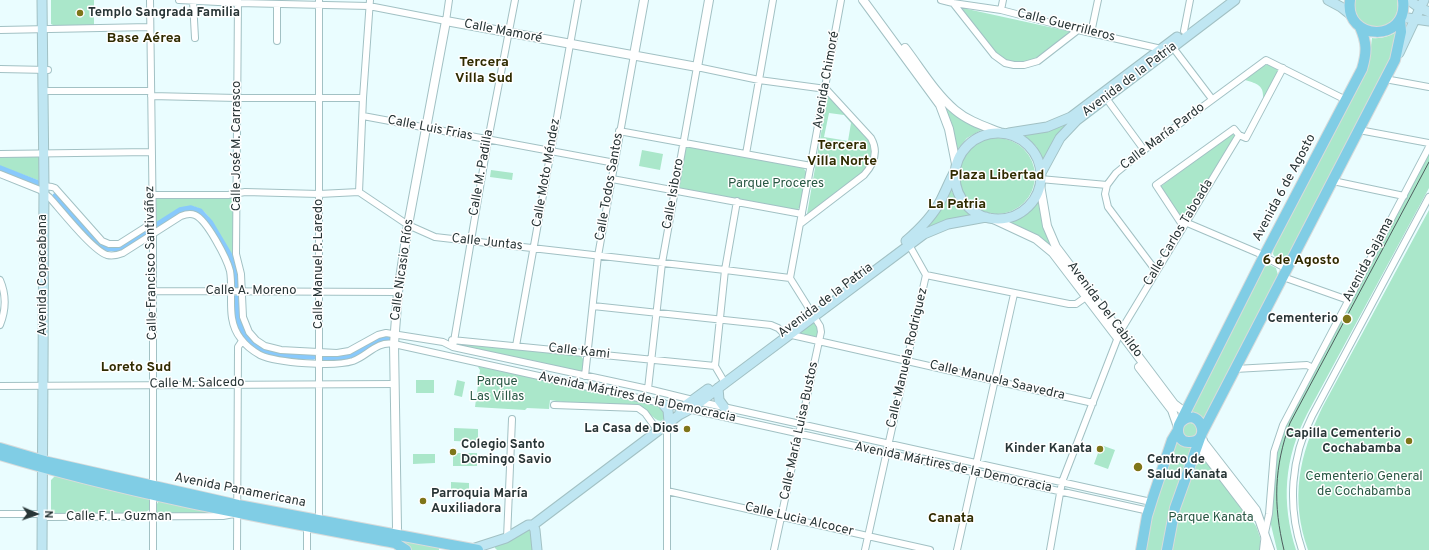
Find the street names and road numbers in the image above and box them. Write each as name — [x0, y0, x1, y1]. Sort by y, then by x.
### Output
street label: Calle Guerrilleros — [1015, 6, 1117, 46]
street label: Calle Mamoré — [463, 17, 543, 47]
street label: Avenida Chimoré — [811, 30, 843, 130]
street label: Avenida de la Patria — [1080, 39, 1180, 121]
street label: Calle José M. Carrasco — [229, 81, 245, 211]
street label: Calle María Pardo — [1118, 100, 1208, 174]
street label: Calle Luis Frias — [386, 113, 474, 145]
street label: Calle Moto Méndez — [530, 117, 564, 229]
street label: Calle M. Padilla — [467, 128, 497, 218]
street label: Calle Todos Santos — [593, 132, 627, 242]
street label: Avenida 6 de Agosto — [1250, 132, 1320, 244]
street label: Calle Isiboro — [660, 157, 688, 231]
street label: Calle Carlos Taboada — [1141, 177, 1217, 289]
street label: Calle Francisco Santiváñez — [143, 186, 161, 340]
street label: Calle Manuel P. Laredo — [311, 199, 327, 329]
street label: Avenida Copacabana — [35, 214, 51, 336]
street label: Avenida Sajama — [1340, 215, 1398, 305]
street label: Calle Nicasio Ríos — [388, 218, 418, 322]
street label: Calle Juntas — [451, 232, 523, 254]
street label: Avenida Del Cabildo — [1063, 259, 1145, 361]
street label: Avenida de la Patria — [776, 260, 876, 342]
street label: Calle A. Moreno — [205, 283, 297, 299]
street label: Calle Manuela Rodriguez — [884, 286, 932, 430]
street label: Calle Kami — [547, 341, 611, 363]
street label: Calle Manuela Saavedra — [928, 358, 1066, 404]
street label: Calle María Luisa Bustos — [778, 360, 822, 502]
street label: Avenida Mártires de la Democracia — [537, 369, 737, 427]
street label: Calle M. Salcedo — [149, 375, 245, 393]
street label: Avenida Mártires de la Democracia — [853, 439, 1053, 497]
street label: Avenida Panamericana — [173, 471, 307, 511]
street label: Calle Lucia Alcocer — [743, 500, 855, 540]
street label: Calle F. L. Guzman — [66, 509, 172, 525]

